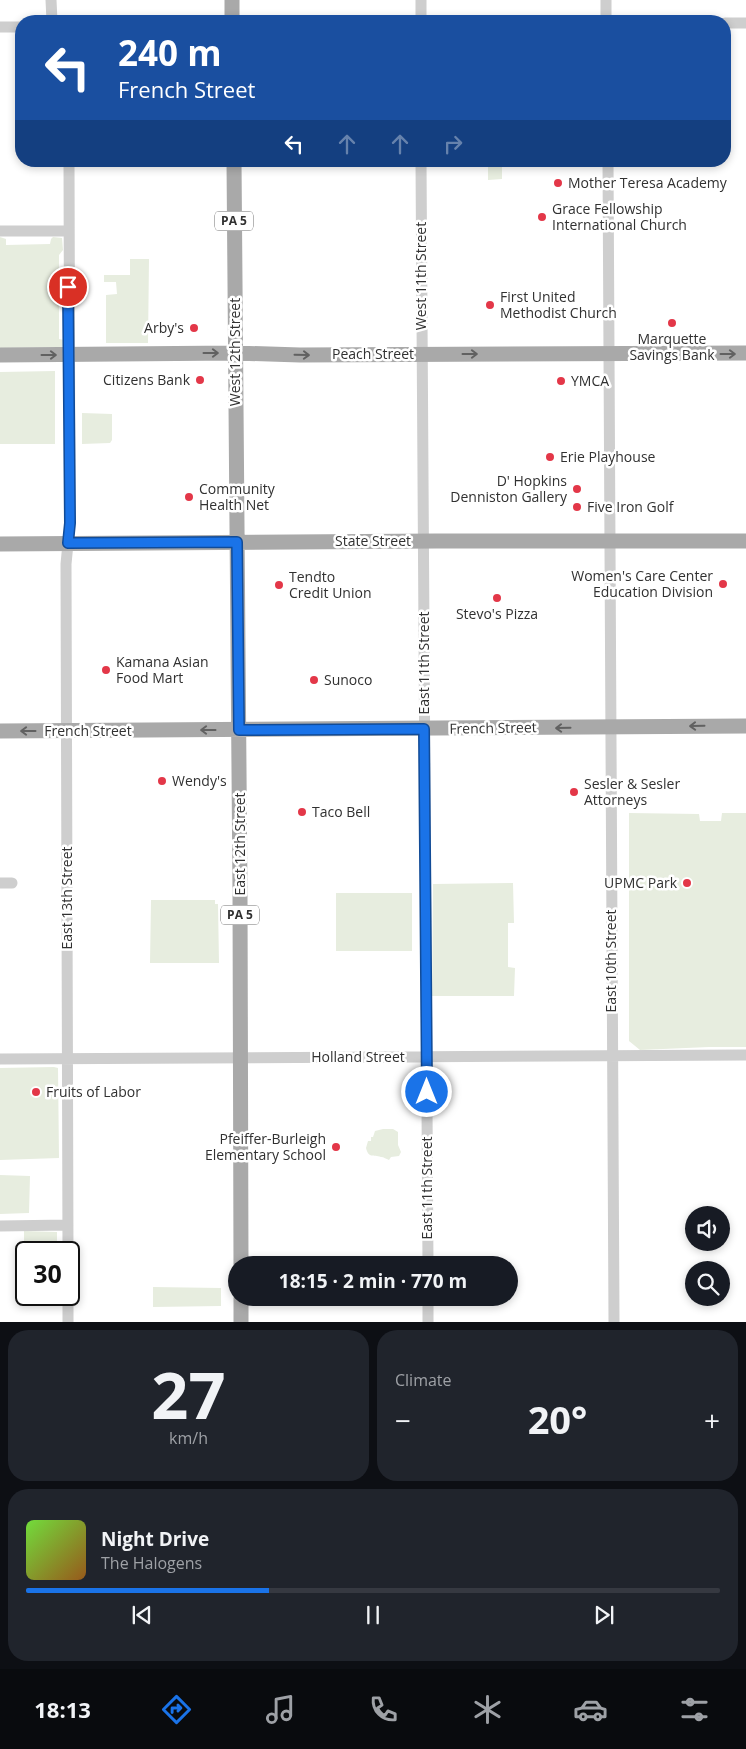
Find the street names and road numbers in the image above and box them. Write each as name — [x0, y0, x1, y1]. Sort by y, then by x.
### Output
road number: PA 5 — [215, 212, 253, 230]
street label: West 11th Street — [411, 222, 430, 330]
street label: West 12th Street — [225, 298, 244, 406]
street label: Peach Street — [332, 344, 414, 363]
street label: State Street — [335, 531, 411, 550]
street label: East 11th Street — [414, 611, 433, 715]
street label: French Street — [449, 717, 537, 738]
street label: French Street — [44, 721, 132, 740]
street label: East 12th Street — [230, 792, 249, 896]
street label: East 13th Street — [57, 846, 76, 950]
road number: PA 5 — [221, 906, 259, 924]
street label: East 10th Street — [601, 909, 620, 1013]
street label: Holland Street — [311, 1047, 405, 1066]
street label: East 11th Street — [417, 1136, 436, 1240]

